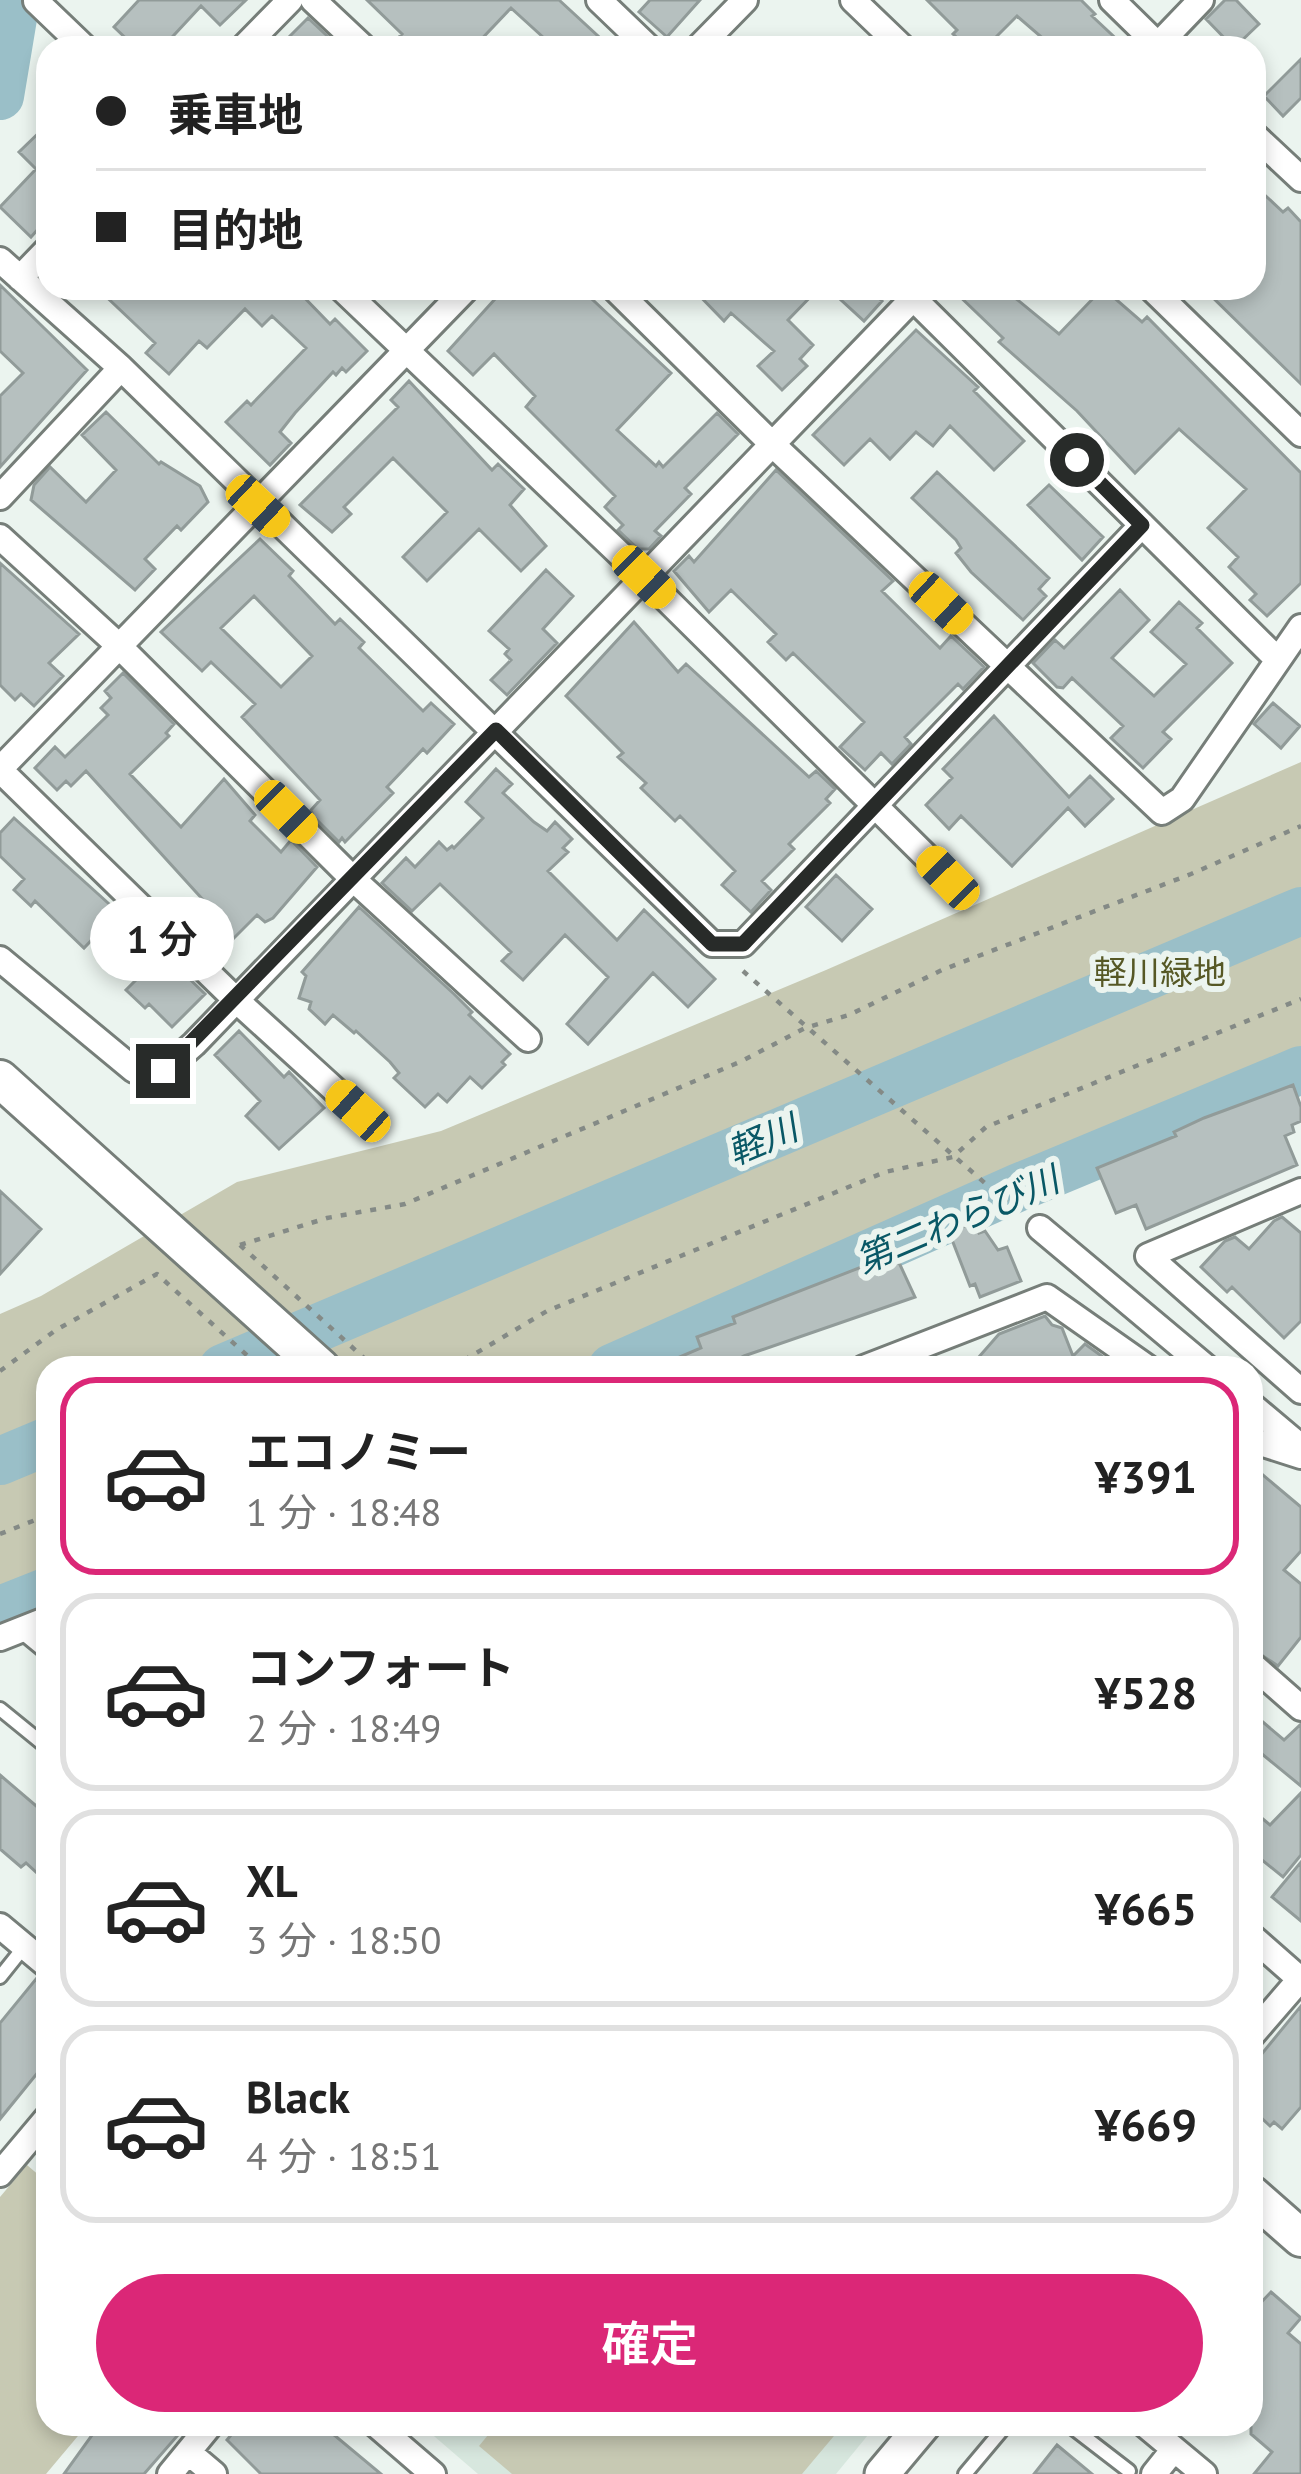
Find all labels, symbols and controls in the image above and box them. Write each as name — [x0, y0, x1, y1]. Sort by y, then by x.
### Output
text: 乗車地 — [168, 85, 303, 143]
text: 目的地 — [168, 200, 303, 258]
route start — [1050, 433, 1104, 487]
car — [219, 468, 297, 544]
car — [606, 539, 682, 615]
car — [902, 565, 980, 641]
car — [248, 774, 324, 850]
car — [910, 840, 986, 916]
callout: 1 分 — [91, 897, 235, 981]
text: 1 分 — [127, 913, 197, 964]
park label: 軽川緑地 — [1094, 950, 1226, 993]
route end — [136, 1044, 190, 1098]
car — [319, 1074, 397, 1148]
water label: 軽川 — [720, 1102, 808, 1175]
water label: 第二わらび川 — [848, 1154, 1069, 1283]
icon: car — [102, 1422, 210, 1530]
text: エコノミー — [246, 1422, 471, 1480]
text: ¥391 — [1095, 1447, 1197, 1505]
text: 1 分 · 18:48 — [246, 1486, 441, 1537]
icon: car — [102, 1638, 210, 1746]
text: コンフォート — [246, 1638, 515, 1696]
text: ¥528 — [1095, 1663, 1197, 1721]
text: 2 分 · 18:49 — [246, 1702, 441, 1753]
text: XL — [246, 1851, 298, 1909]
icon: car — [102, 1854, 210, 1962]
text: ¥665 — [1095, 1879, 1197, 1937]
text: 3 分 · 18:50 — [246, 1914, 441, 1965]
text: Black — [246, 2067, 350, 2125]
icon: car — [102, 2070, 210, 2178]
text: ¥669 — [1095, 2095, 1197, 2153]
text: 4 分 · 18:51 — [246, 2130, 441, 2181]
button: 確定 — [96, 2274, 1203, 2412]

